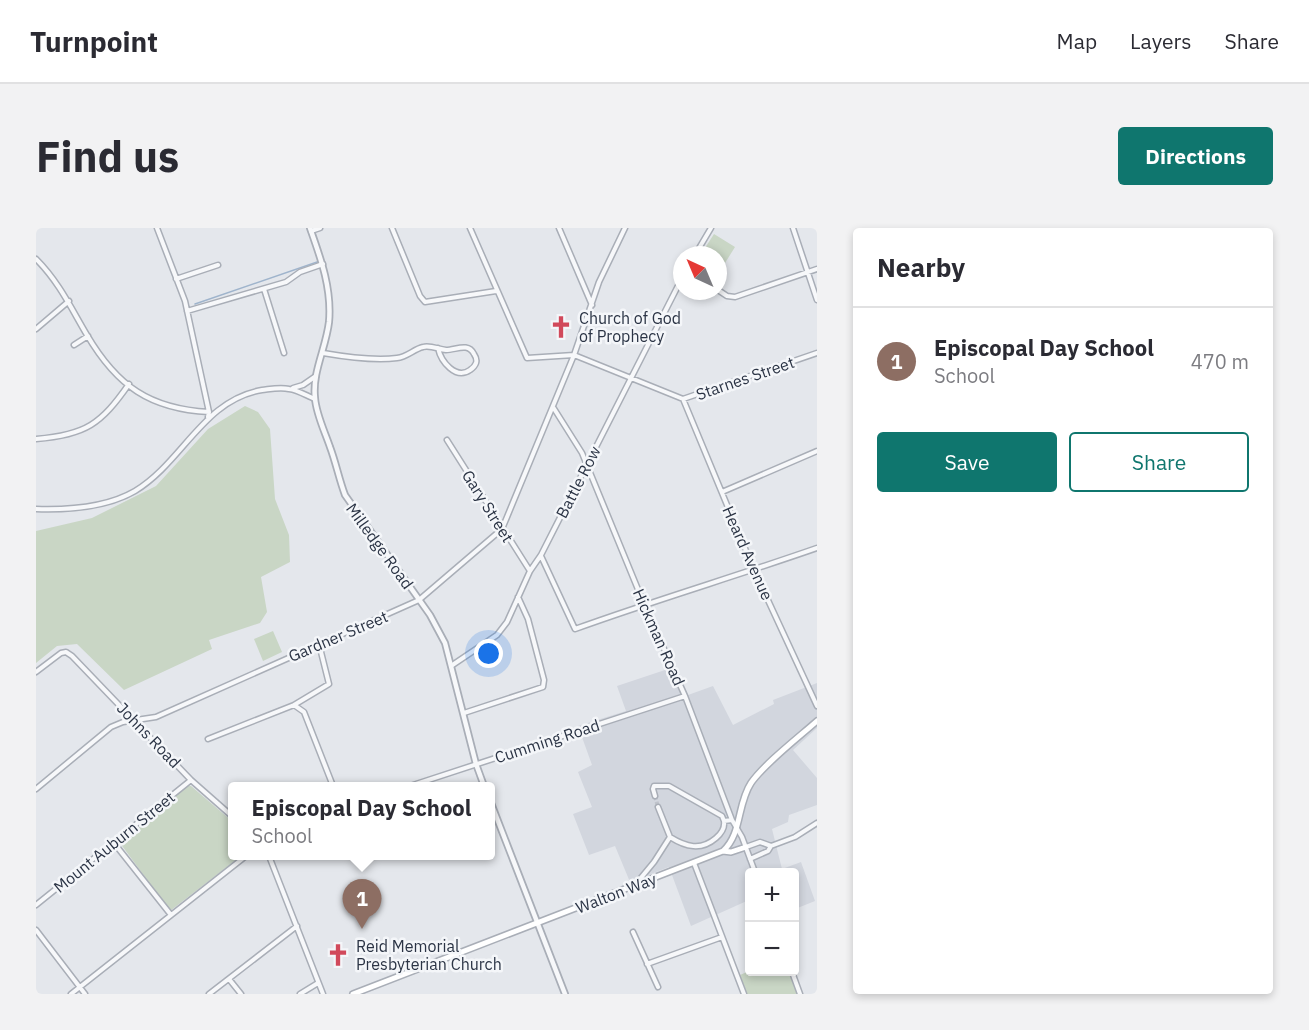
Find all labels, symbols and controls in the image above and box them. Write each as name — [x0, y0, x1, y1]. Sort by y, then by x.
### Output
text: Turnpoint — [30, 23, 158, 60]
text: Map — [1057, 27, 1097, 55]
text: Layers — [1130, 27, 1192, 55]
text: Share — [1225, 27, 1279, 55]
button: Directions — [1118, 127, 1273, 185]
text: Find us — [36, 129, 179, 184]
north arrow — [673, 246, 727, 300]
text: Nearby — [877, 250, 965, 284]
place label: Church of God of Prophecy — [579, 308, 681, 346]
church icon: Church of God of Prophecy — [548, 314, 574, 340]
text: Episcopal Day School — [934, 333, 1154, 362]
text: 1 — [891, 348, 903, 375]
text: 470 m — [1191, 348, 1249, 375]
street label: Starnes Street — [693, 352, 797, 404]
text: School — [934, 362, 995, 389]
button: Save — [877, 432, 1057, 492]
button: Share — [1069, 432, 1249, 492]
street label: Battle Row — [551, 443, 605, 521]
street label: Gary Street — [458, 466, 518, 546]
street label: Milledge Road — [342, 499, 418, 593]
street label: Heard Avenue — [718, 503, 778, 603]
street label: Hickman Road — [629, 585, 689, 689]
street label: Gardner Street — [285, 606, 391, 666]
your location — [474, 639, 503, 668]
street label: Johns Road — [113, 698, 185, 772]
street label: Cumming Road — [492, 715, 602, 767]
popup — [228, 782, 495, 860]
street label: Mount Auburn Street — [49, 787, 179, 897]
text: Episcopal Day School — [252, 793, 471, 822]
text: School — [252, 822, 312, 849]
street label: Walton Way — [573, 868, 659, 918]
map controls — [745, 868, 799, 976]
button: + — [745, 868, 799, 922]
pin: 1 — [342, 880, 382, 929]
button: − — [745, 922, 799, 976]
place label: Reid Memorial Presbyterian Church — [356, 936, 502, 974]
church icon: Reid Memorial Presbyterian Church — [325, 942, 351, 968]

